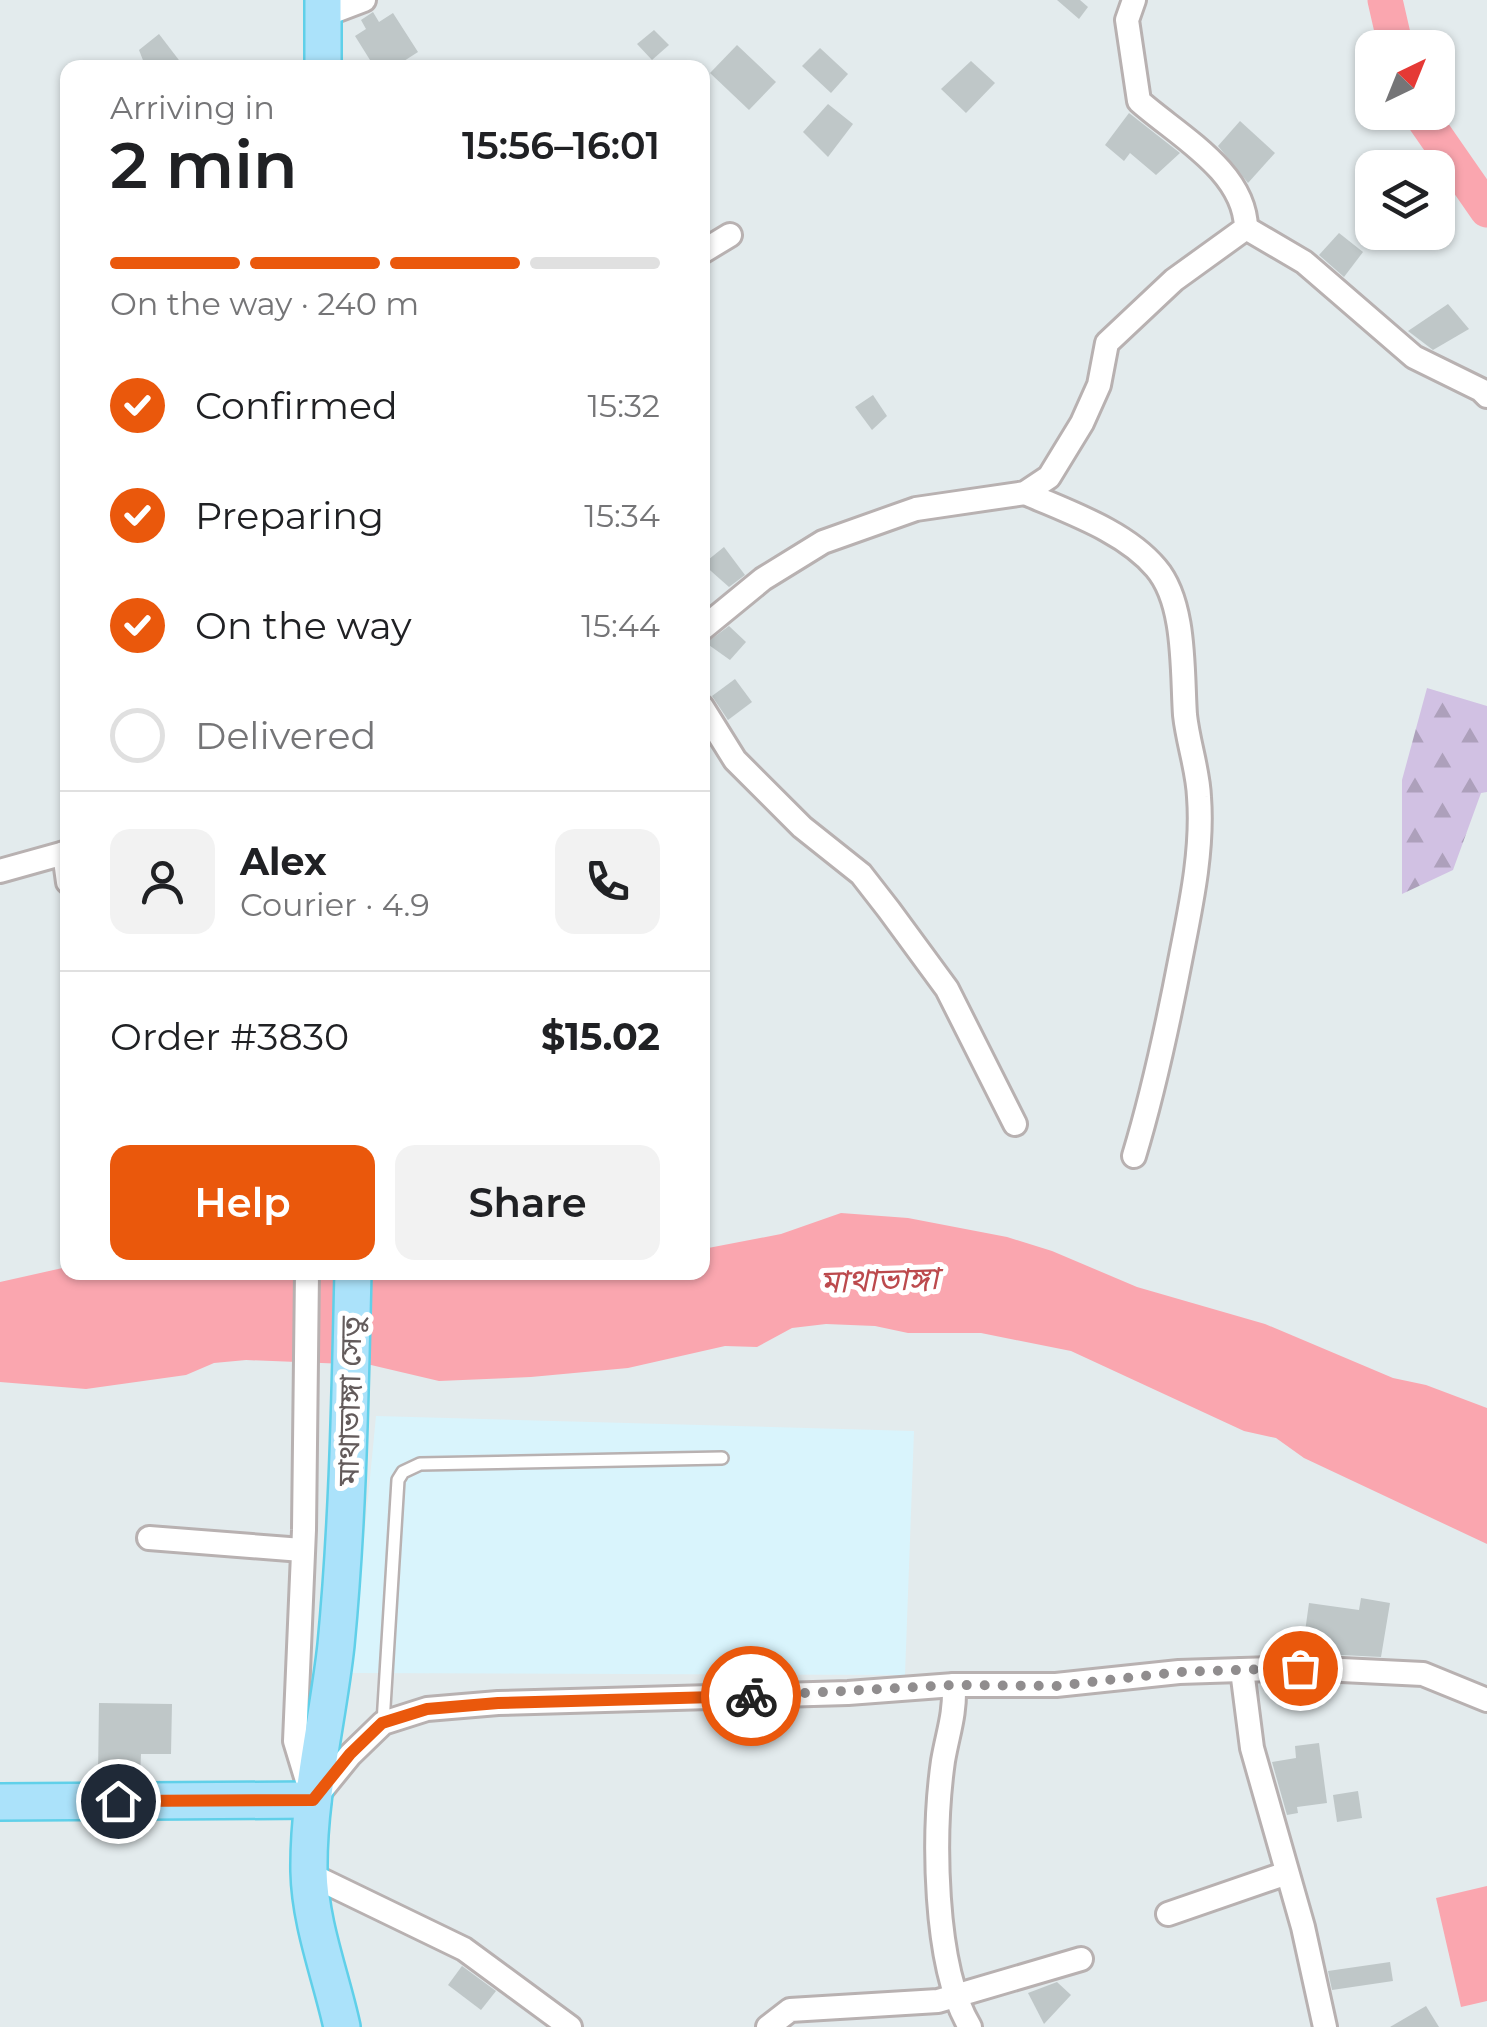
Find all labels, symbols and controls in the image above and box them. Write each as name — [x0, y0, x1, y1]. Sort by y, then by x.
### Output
north arrow — [1355, 30, 1455, 130]
map controls — [1355, 30, 1455, 250]
text: Arriving in — [110, 88, 275, 127]
text: 15:56–16:01 — [462, 122, 660, 169]
text: 2 min — [110, 125, 298, 204]
button: layers — [1355, 150, 1455, 250]
text: On the way · 240 m — [110, 284, 419, 323]
icon: check — [110, 378, 165, 433]
text: Confirmed — [195, 382, 398, 429]
text: 15:32 — [587, 386, 660, 425]
icon: check — [110, 488, 165, 543]
text: Preparing — [195, 492, 384, 539]
text: 15:34 — [584, 496, 660, 535]
icon: check — [110, 598, 165, 653]
text: On the way — [195, 602, 412, 649]
text: 15:44 — [581, 606, 660, 645]
text: Delivered — [195, 712, 376, 759]
button: person — [110, 829, 215, 934]
button: phone — [555, 829, 660, 934]
text: Alex — [240, 838, 327, 885]
text: Courier · 4.9 — [240, 885, 430, 924]
text: Order #3830 — [110, 1013, 349, 1060]
text: $15.02 — [541, 1013, 660, 1060]
button: Help — [110, 1145, 375, 1260]
button: Share — [395, 1145, 660, 1260]
water label: মাথাভাঙ্গা — [819, 1258, 944, 1301]
street label: মাথাভাঙ্গা সেতু — [330, 1315, 370, 1487]
pin — [1258, 1626, 1343, 1711]
icon: bag — [1273, 1641, 1328, 1696]
courier — [701, 1646, 801, 1746]
icon: bike — [724, 1669, 779, 1724]
pin — [76, 1759, 161, 1844]
icon: home — [91, 1774, 146, 1829]

